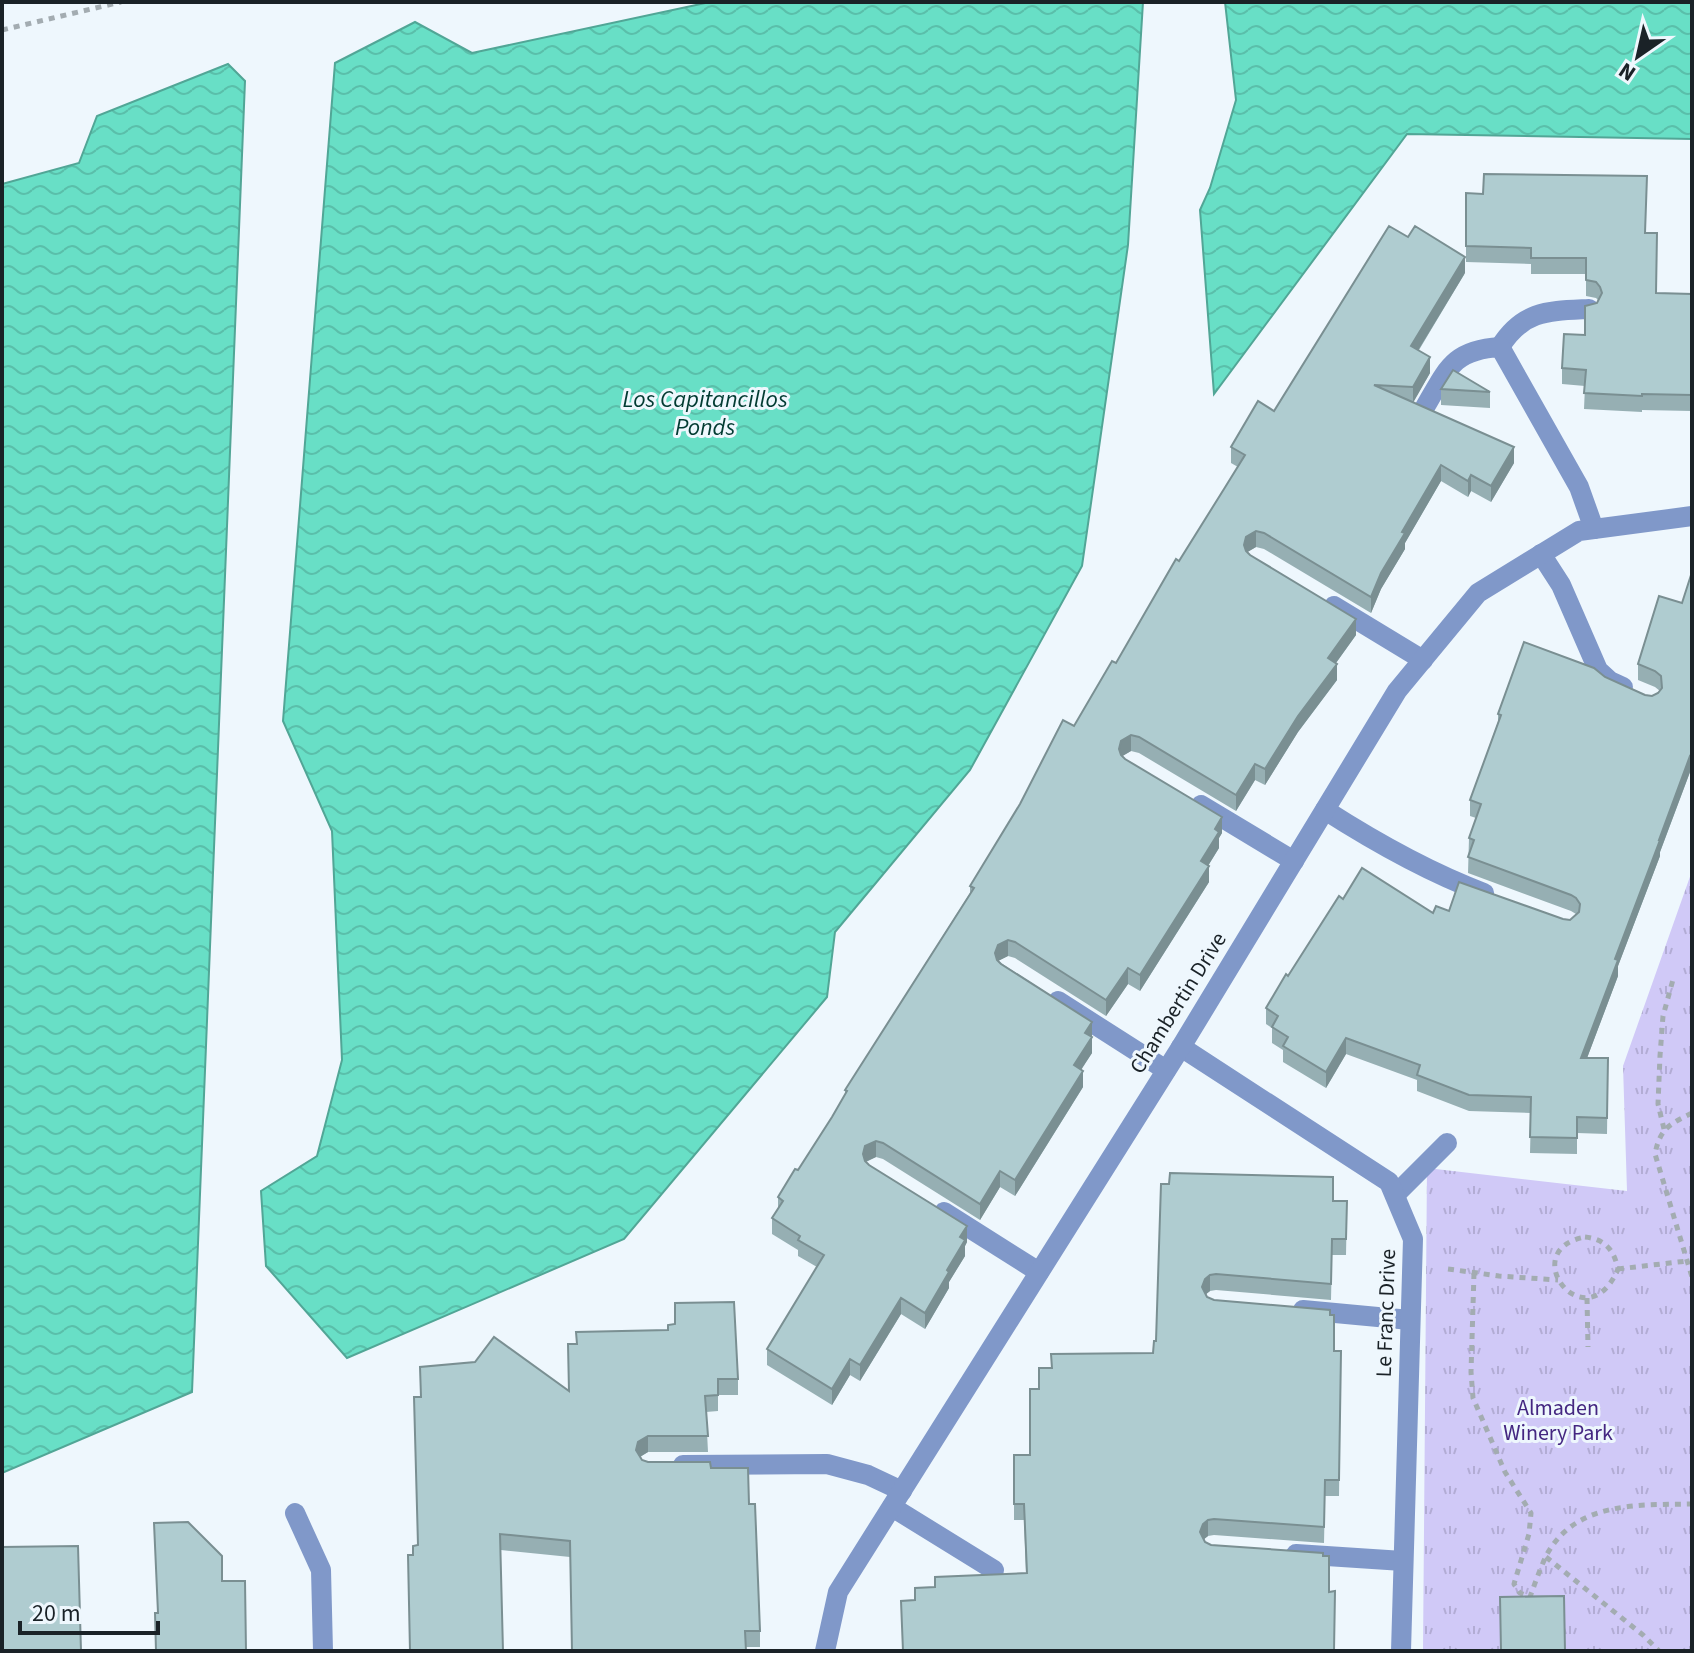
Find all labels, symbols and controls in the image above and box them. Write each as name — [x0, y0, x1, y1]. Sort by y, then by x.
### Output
north arrow — [1598, 16, 1678, 96]
text: N — [1612, 54, 1642, 89]
water label: Los Capitancillos Ponds — [622, 382, 788, 445]
street label: Chambertin Drive — [1122, 926, 1234, 1080]
street label: Le Franc Drive — [1368, 1248, 1404, 1378]
park label: Almaden Winery Park — [1503, 1392, 1613, 1449]
scale bar — [20, 1585, 158, 1635]
text: 20 m — [32, 1596, 81, 1631]

